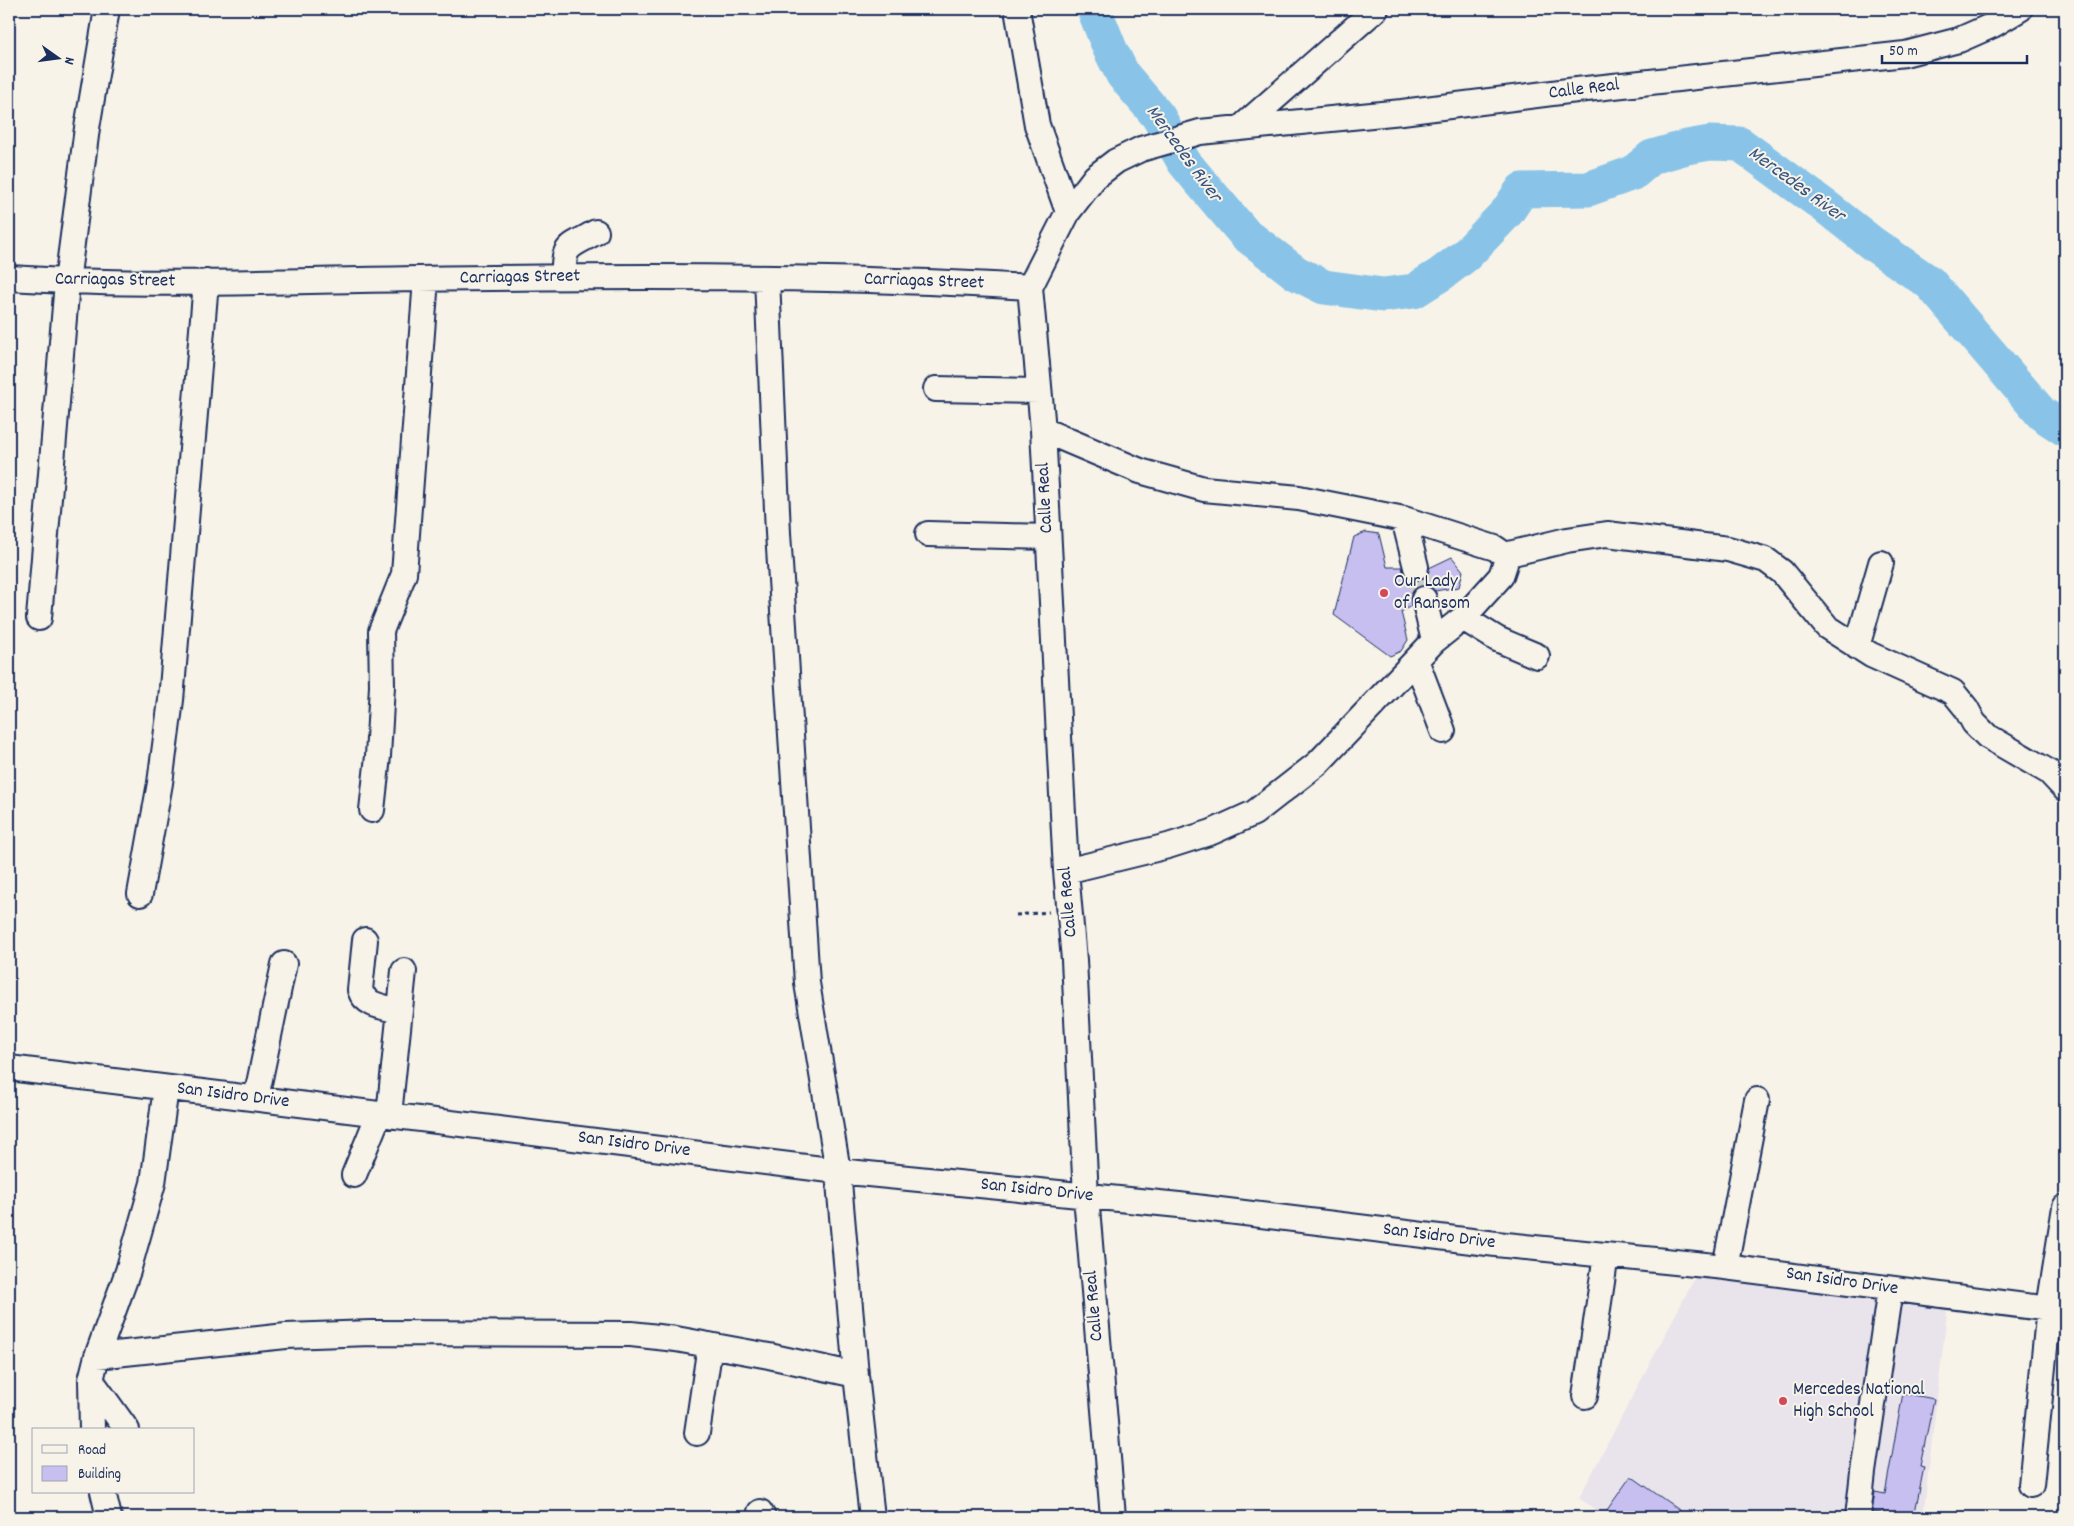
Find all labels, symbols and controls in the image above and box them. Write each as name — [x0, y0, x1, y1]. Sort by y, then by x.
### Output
north arrow — [32, 32, 82, 82]
scale bar — [1882, 32, 2026, 64]
text: 50 m — [1889, 41, 1918, 63]
text: N — [58, 55, 79, 67]
street label: Calle Real — [1547, 72, 1621, 108]
water label: Mercedes River — [1138, 100, 1229, 210]
water label: Mercedes River — [1742, 140, 1852, 231]
street label: Carriagas Street — [460, 263, 580, 293]
street label: Carriagas Street — [55, 266, 175, 296]
street label: Carriagas Street — [863, 266, 985, 298]
street label: Calle Real — [1031, 461, 1061, 534]
place label: Our Lady of Ransom — [1394, 569, 1470, 618]
marker: Our Lady of Ransom — [1378, 587, 1390, 599]
street label: Calle Real — [1052, 865, 1086, 939]
street label: San Isidro Drive — [175, 1076, 291, 1116]
street label: San Isidro Drive — [576, 1125, 692, 1165]
street label: San Isidro Drive — [979, 1172, 1095, 1210]
street label: San Isidro Drive — [1381, 1217, 1497, 1257]
street label: San Isidro Drive — [1784, 1261, 1900, 1303]
street label: Calle Real — [1078, 1269, 1112, 1343]
place label: Mercedes National High School — [1793, 1377, 1925, 1426]
marker: Mercedes National High School — [1777, 1395, 1789, 1407]
legend — [32, 1428, 195, 1494]
text: Road — [78, 1440, 106, 1462]
text: Building — [78, 1464, 121, 1486]

